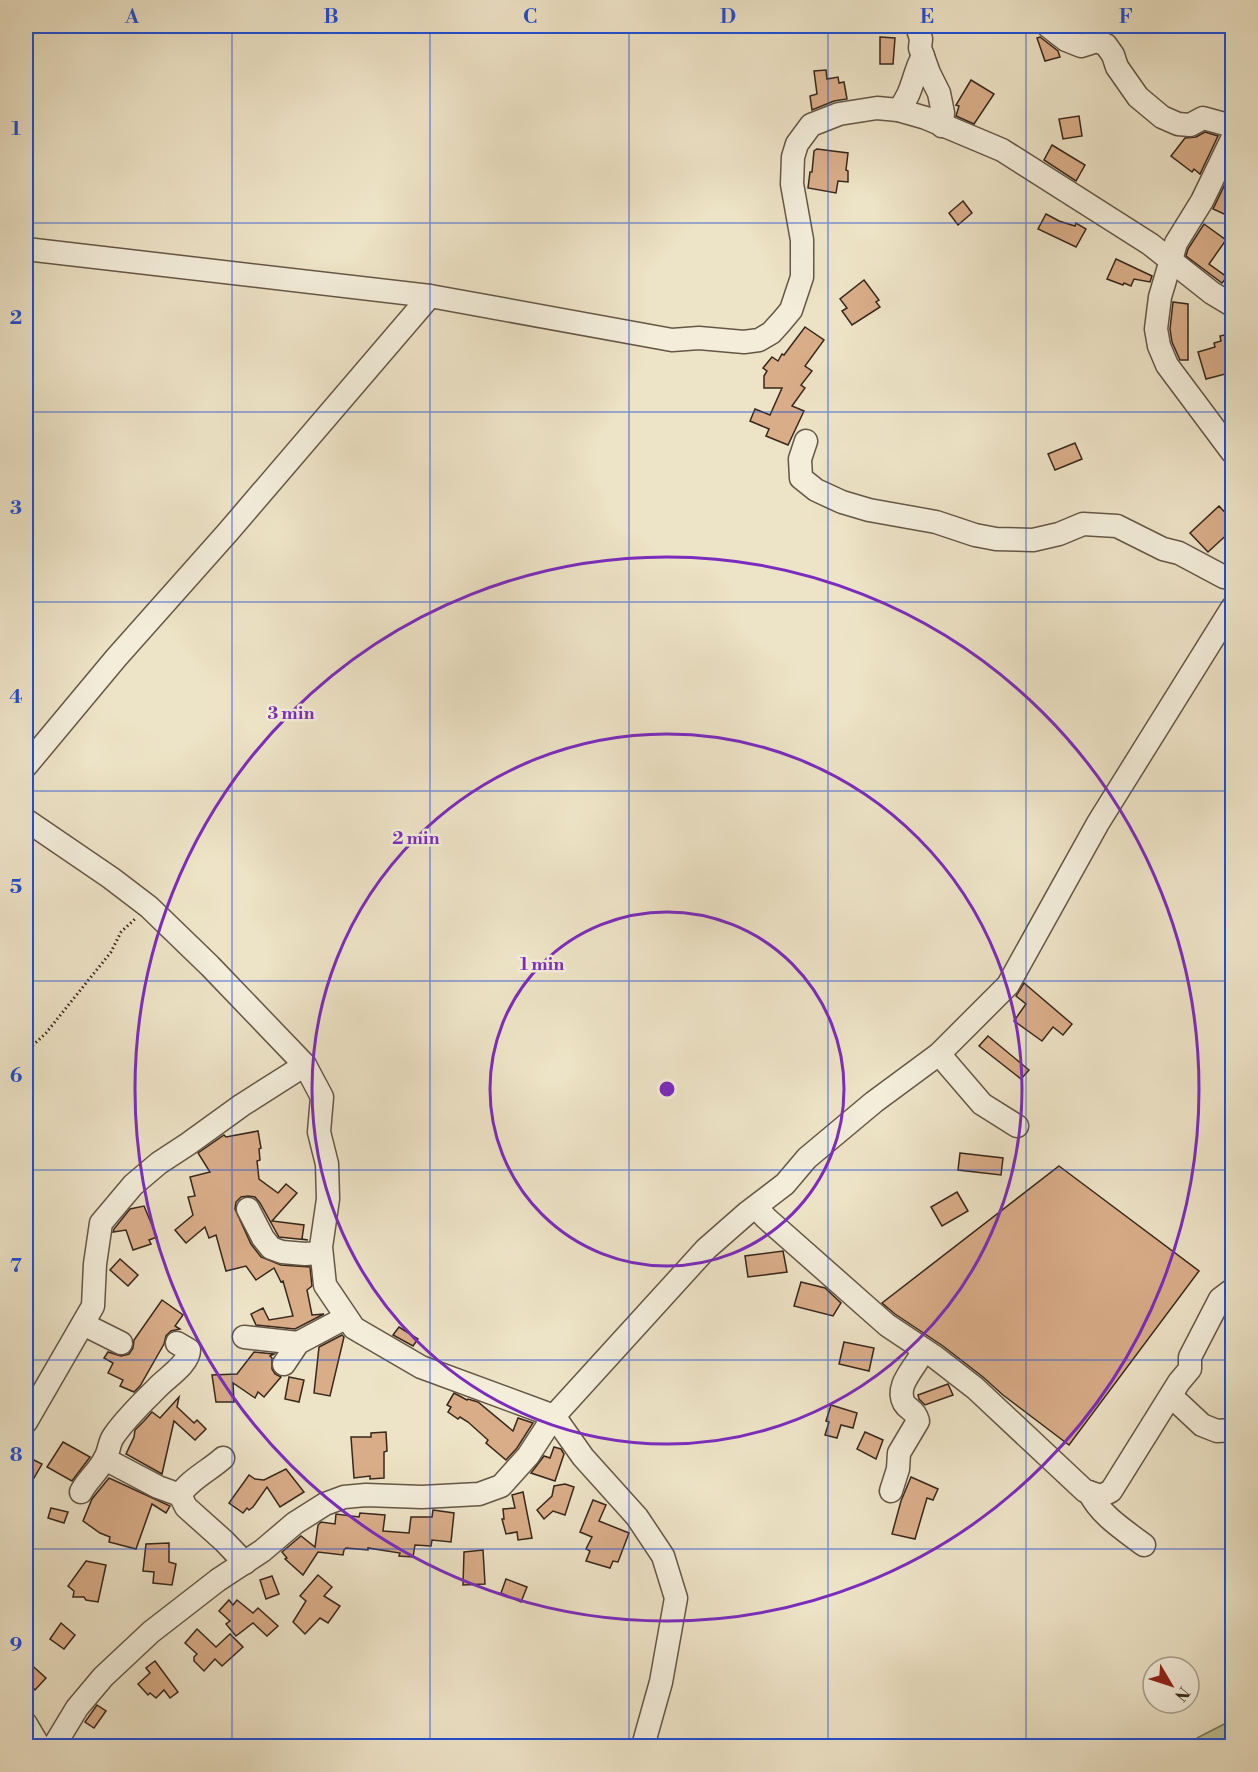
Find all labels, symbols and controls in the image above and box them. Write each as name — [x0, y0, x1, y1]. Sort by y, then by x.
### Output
text: A — [124, 5, 140, 30]
text: B — [323, 5, 339, 30]
text: C — [523, 5, 537, 30]
text: D — [720, 5, 736, 30]
text: E — [920, 5, 934, 30]
text: F — [1119, 5, 1133, 30]
text: 1 — [11, 117, 21, 142]
text: 2 — [10, 306, 22, 331]
text: 3 — [10, 496, 22, 521]
text: 4 — [9, 685, 23, 710]
text: 3 min — [268, 702, 314, 725]
text: 2 min — [392, 827, 440, 850]
text: 5 — [10, 875, 22, 900]
text: 1 min — [520, 953, 564, 976]
text: 6 — [10, 1064, 23, 1089]
centre of rings — [657, 1079, 677, 1099]
text: 7 — [10, 1254, 22, 1279]
text: 8 — [10, 1443, 23, 1468]
text: 9 — [10, 1633, 22, 1658]
north arrow — [1141, 1655, 1201, 1715]
text: N — [1170, 1683, 1194, 1705]

